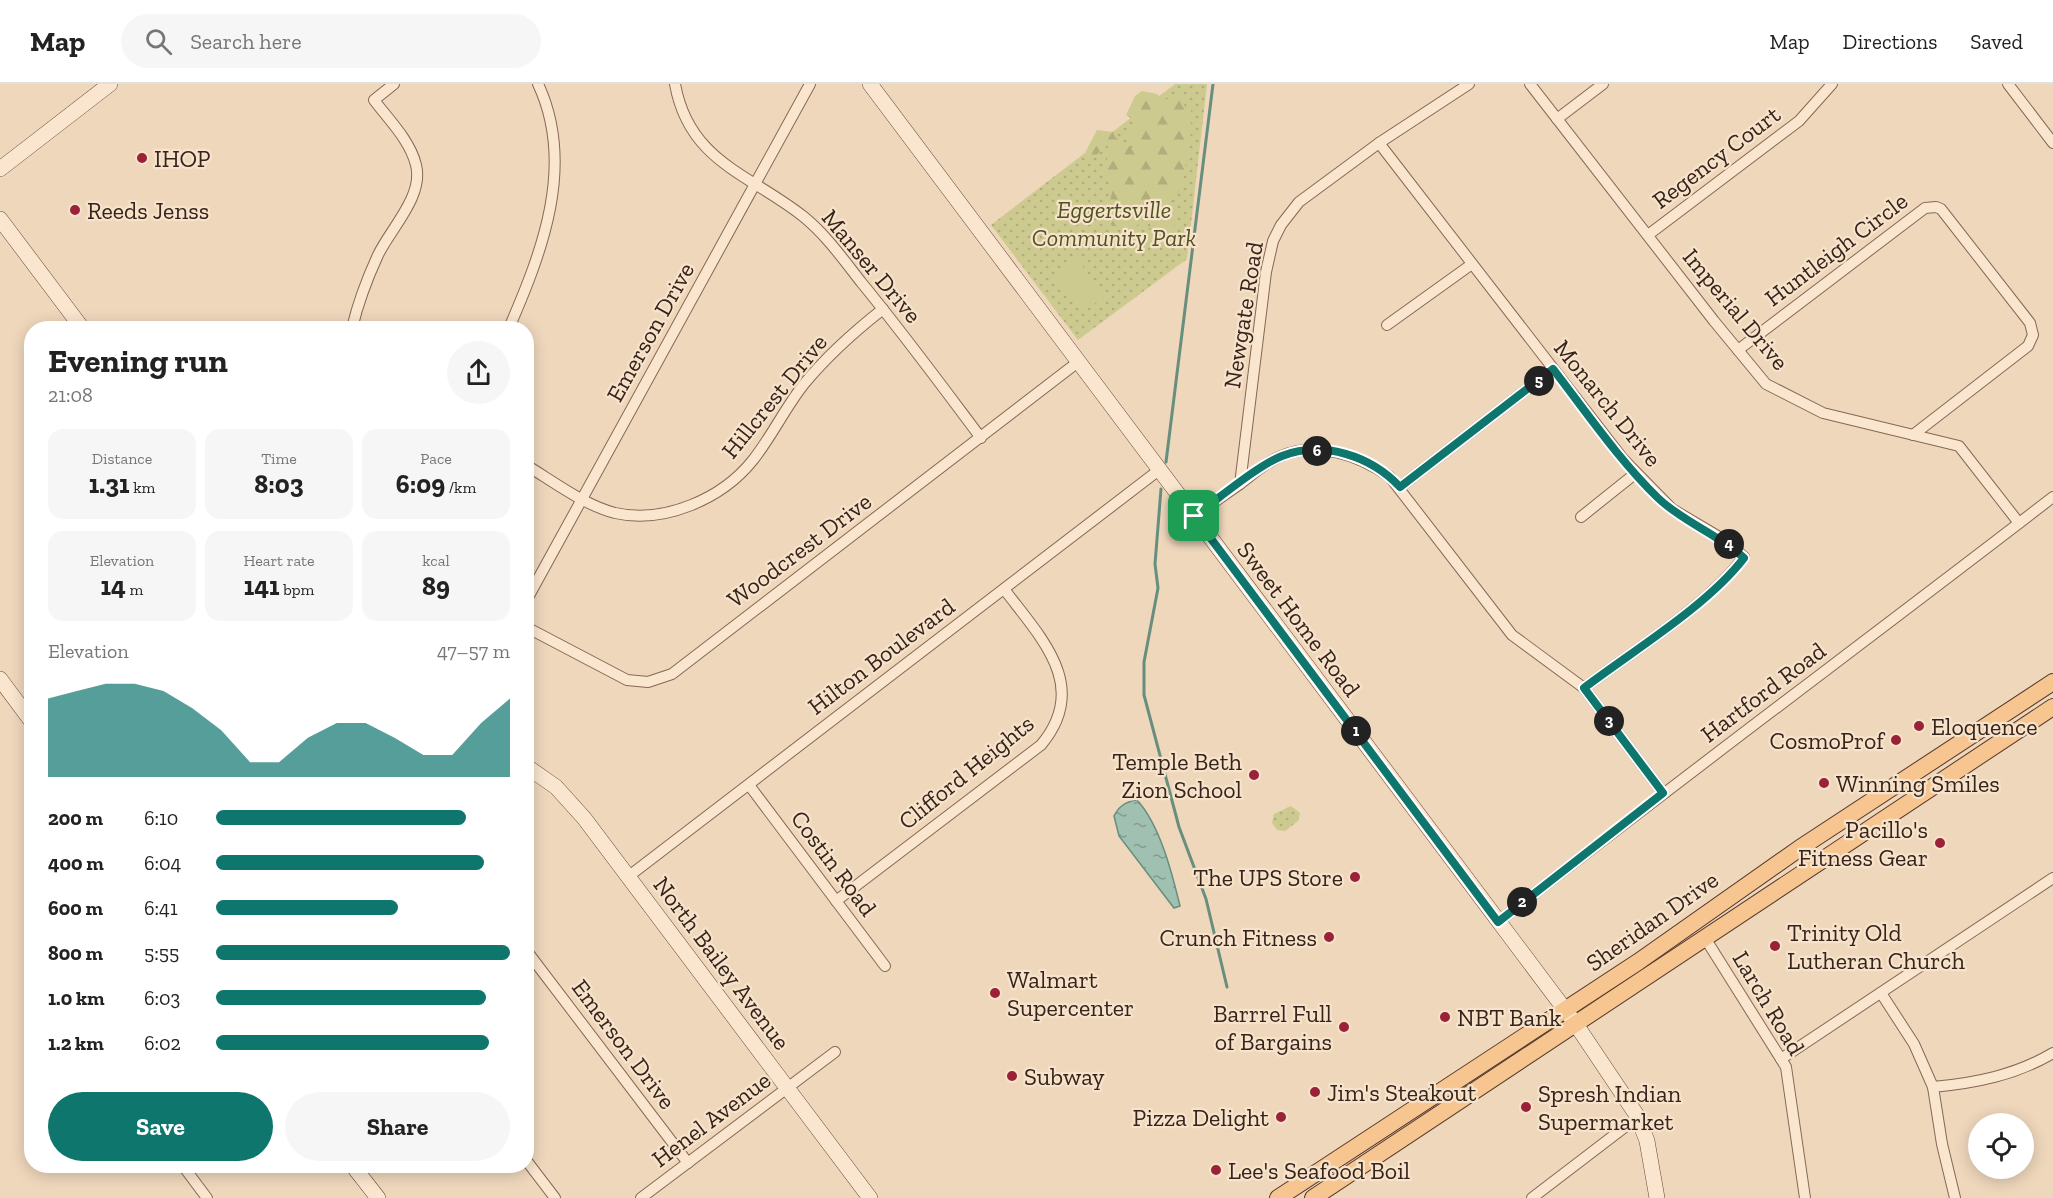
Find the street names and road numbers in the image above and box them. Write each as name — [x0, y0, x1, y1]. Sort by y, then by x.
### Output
street label: Regency Court — [1646, 99, 1786, 214]
street label: Huntleigh Circle — [1759, 186, 1913, 312]
street label: Manser Drive — [816, 203, 928, 329]
street label: Newgate Road — [1217, 239, 1269, 391]
street label: Imperial Drive — [1677, 242, 1795, 376]
street label: Emerson Drive — [600, 257, 700, 407]
street label: Hillcrest Drive — [715, 328, 833, 464]
street label: Monarch Drive — [1548, 334, 1668, 472]
street label: Woodcrest Drive — [721, 486, 877, 614]
street label: Sweet Home Road — [1231, 536, 1367, 702]
street label: Hilton Boulevard — [802, 591, 960, 721]
street label: Hartford Road — [1695, 636, 1831, 748]
street label: Clifford Heights — [892, 709, 1040, 835]
street label: Costin Road — [785, 804, 883, 922]
street label: Sheridan Drive — [1580, 865, 1724, 977]
street label: North Bailey Avenue — [647, 871, 797, 1055]
street label: Larch Road — [1727, 946, 1811, 1060]
street label: Emerson Drive — [566, 973, 682, 1115]
street label: Henel Avenue — [646, 1065, 776, 1173]

